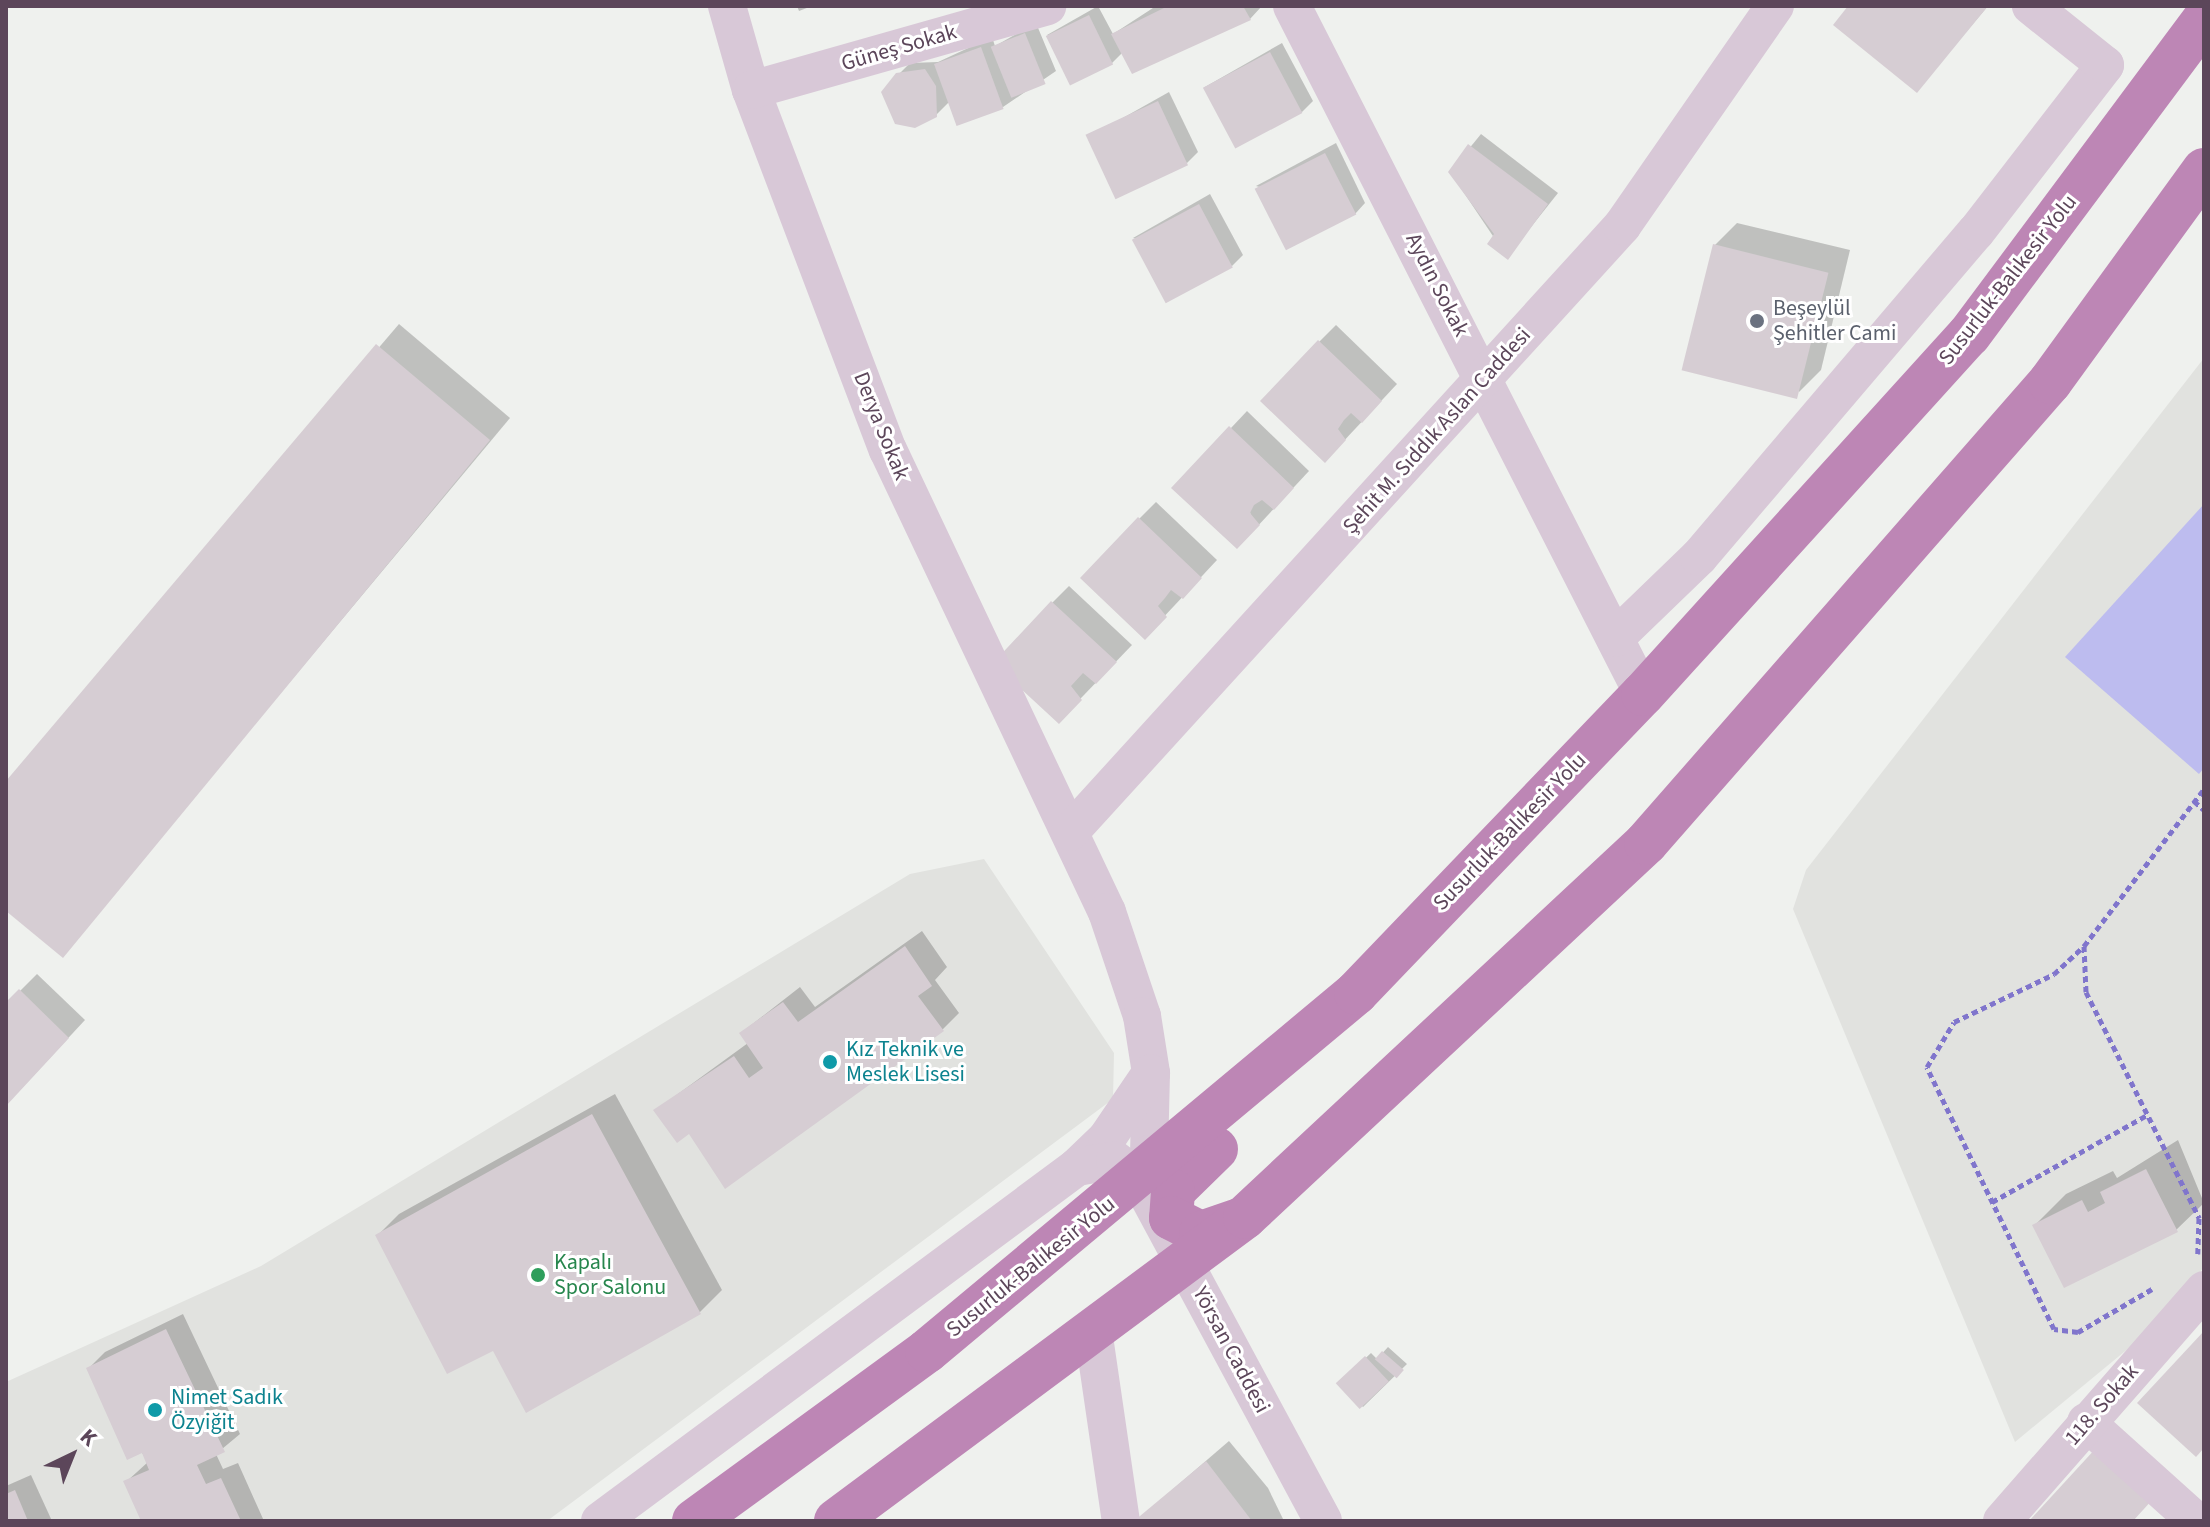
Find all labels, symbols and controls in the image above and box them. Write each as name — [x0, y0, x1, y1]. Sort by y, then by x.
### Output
street label: Güneş Sokak — [838, 19, 960, 77]
street label: Susurluk-Balıkesir Yolu — [1933, 189, 2083, 371]
street label: Aydın Sokak — [1400, 229, 1474, 341]
place label: Beşeylül Şehitler Cami — [1773, 295, 1896, 346]
marker: Beşeylül Şehitler Cami — [1748, 312, 1766, 330]
street label: Şehit M. Sıddık Aslan Caddesi — [1337, 322, 1537, 540]
street label: Derya Sokak — [847, 368, 915, 484]
street label: Susurluk-Balıkesir Yolu — [1428, 748, 1592, 916]
place label: Kız Teknik ve Meslek Lisesi — [846, 1036, 965, 1088]
marker: Kız Teknik ve Meslek Lisesi — [821, 1053, 839, 1071]
street label: Susurluk-Balıkesir Yolu — [941, 1191, 1121, 1343]
place label: Kapalı Spor Salonu — [554, 1249, 666, 1300]
marker: Kapalı Spor Salonu — [529, 1266, 547, 1284]
street label: Yörsan Caddesi — [1187, 1282, 1275, 1418]
street label: 118. Sokak — [2060, 1359, 2144, 1451]
place label: Nimet Sadık Özyiğit — [171, 1384, 283, 1436]
marker: Nimet Sadık Özyiğit — [146, 1401, 164, 1419]
north arrow — [32, 1415, 112, 1495]
text: K — [73, 1421, 104, 1454]

